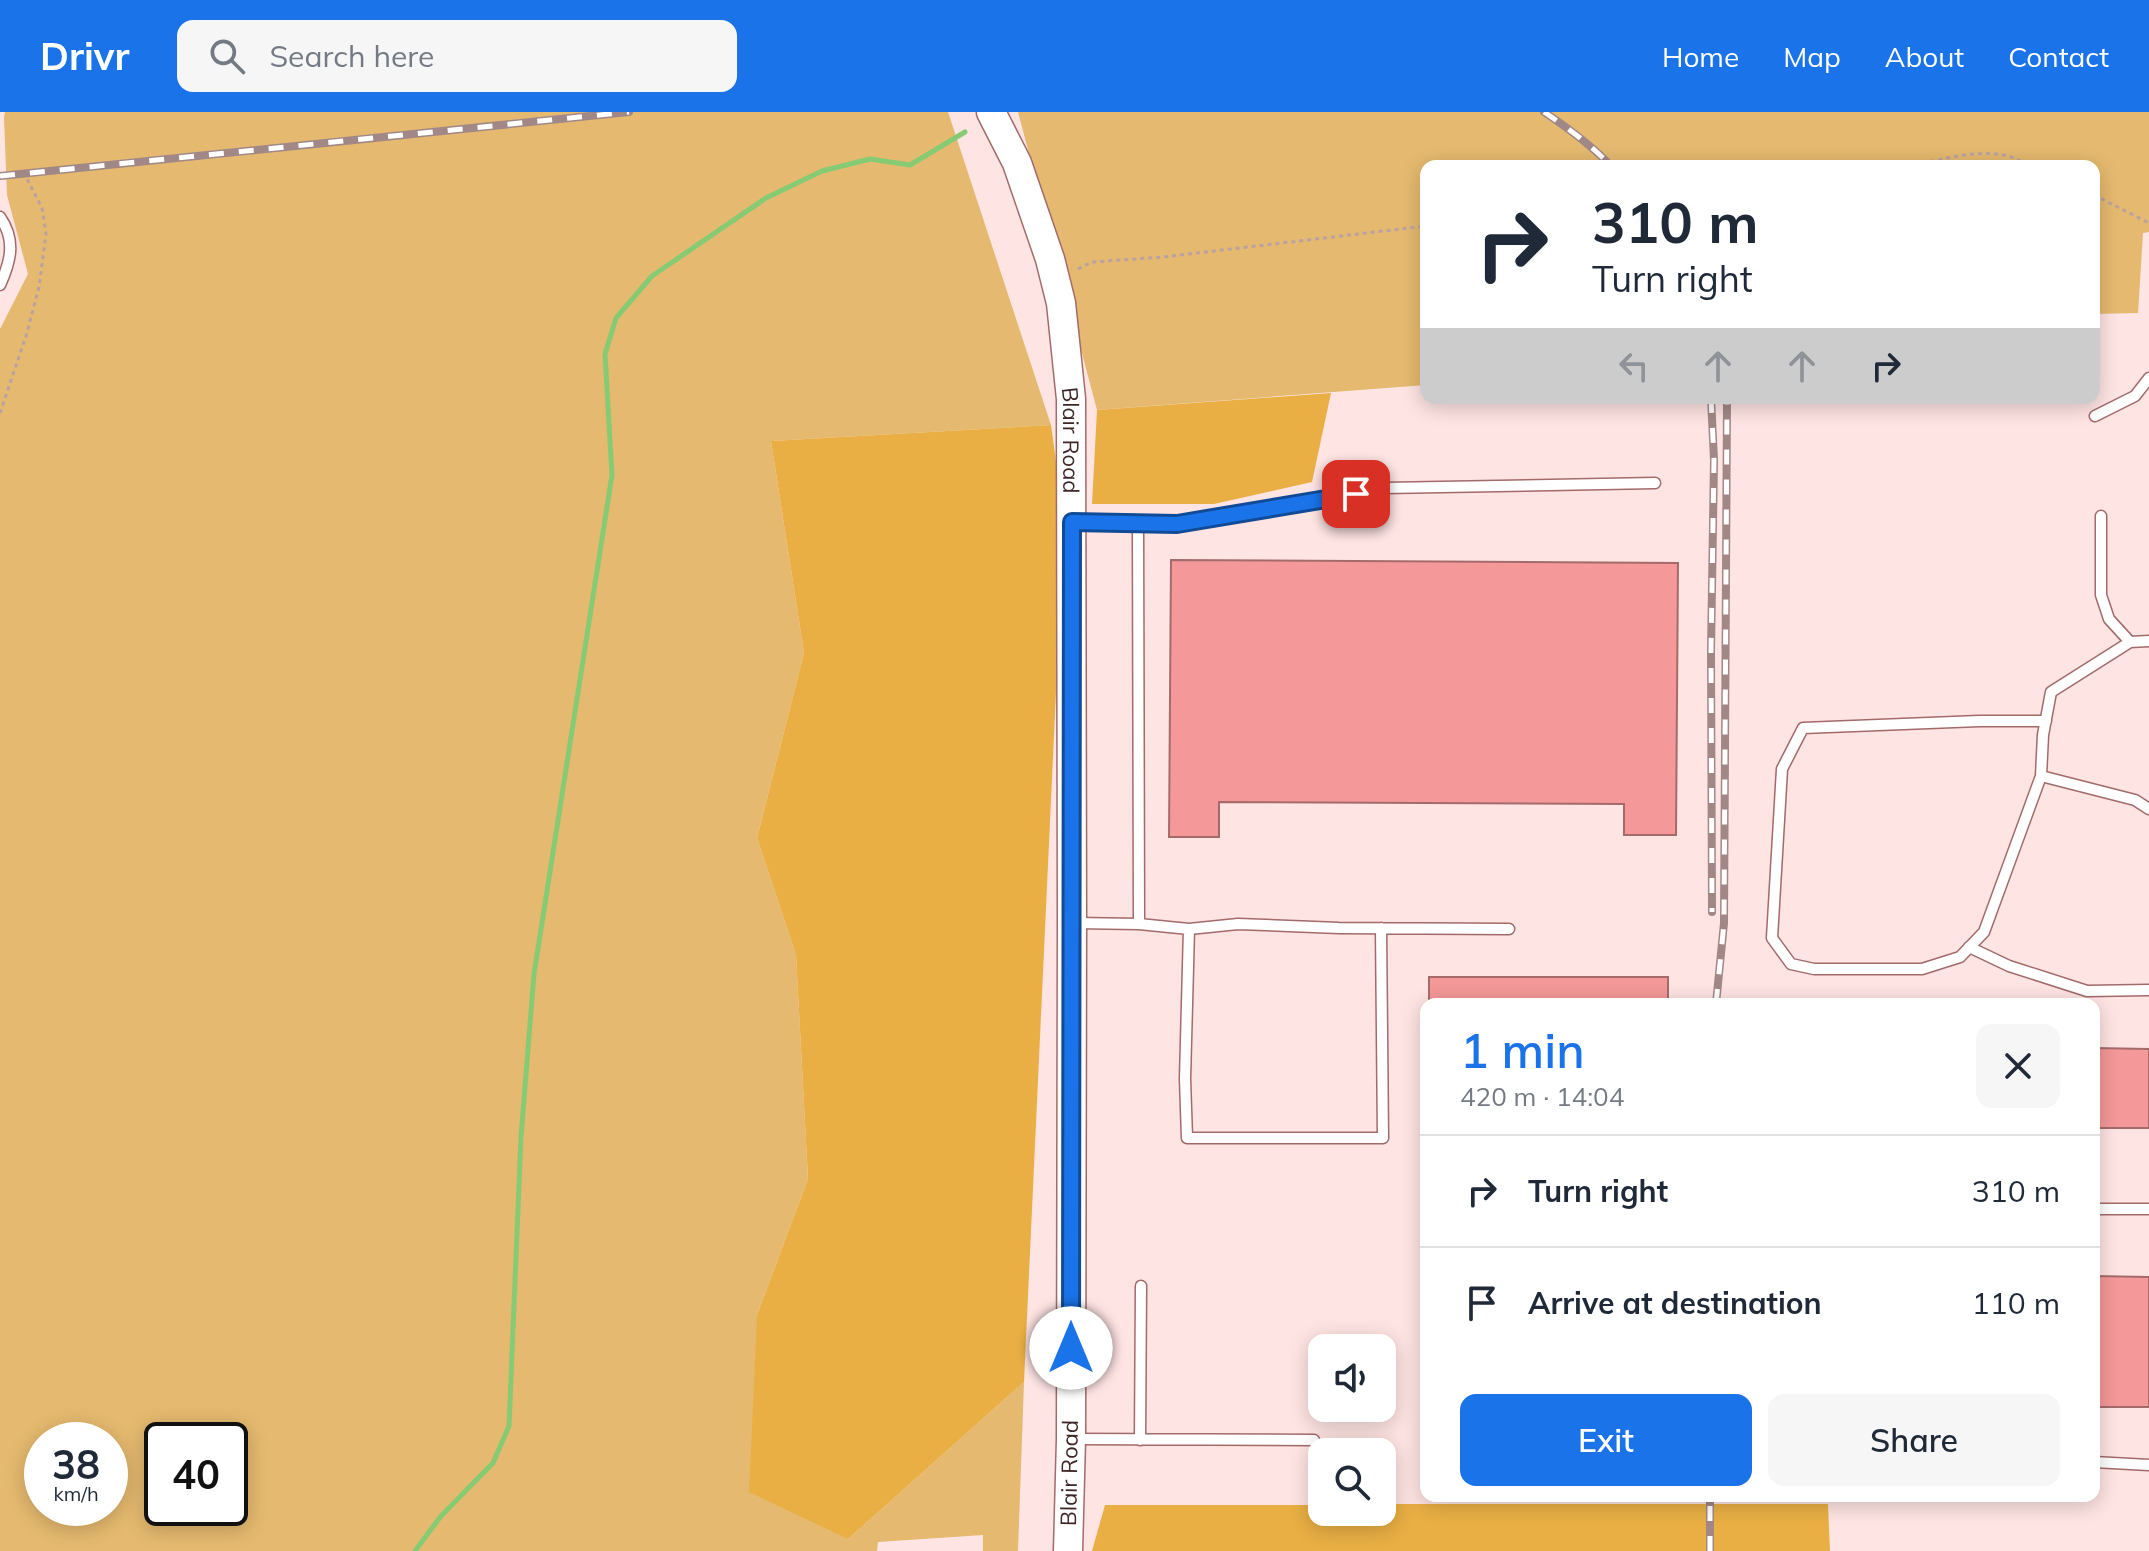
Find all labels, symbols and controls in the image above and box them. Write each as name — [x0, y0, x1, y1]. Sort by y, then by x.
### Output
search box — [177, 20, 737, 92]
text: Drivr — [40, 32, 129, 80]
icon: search — [205, 34, 249, 78]
text: Search here — [269, 37, 434, 75]
text: Home — [1662, 39, 1739, 74]
text: Map — [1783, 39, 1841, 74]
text: About — [1885, 39, 1964, 74]
text: Contact — [2008, 39, 2109, 74]
text: 310 m — [1592, 187, 1759, 257]
icon: right — [1460, 192, 1564, 296]
text: Turn right — [1592, 256, 1753, 301]
icon: left — [1612, 344, 1656, 388]
icon: ahead — [1696, 344, 1740, 388]
icon: ahead — [1780, 344, 1824, 388]
icon: right — [1864, 344, 1908, 388]
street label: Blair Road — [1056, 386, 1085, 494]
pin — [1322, 460, 1390, 528]
icon: arrive — [1334, 472, 1378, 516]
text: 1 min — [1460, 1020, 1585, 1080]
button: close — [1976, 1024, 2060, 1108]
text: 420 m · 14:04 — [1460, 1080, 1624, 1113]
icon: right — [1460, 1169, 1504, 1213]
text: Turn right — [1528, 1172, 1668, 1210]
text: 310 m — [1972, 1172, 2060, 1210]
icon: arrive — [1460, 1281, 1504, 1325]
text: Arrive at destination — [1528, 1284, 1822, 1322]
text: 110 m — [1972, 1284, 2060, 1322]
position arrow — [1029, 1306, 1113, 1390]
map controls — [1308, 1334, 1396, 1526]
button: sound — [1308, 1334, 1396, 1422]
button: Exit — [1460, 1394, 1752, 1486]
button: Share — [1768, 1394, 2060, 1486]
street label: Blair Road — [1054, 1420, 1084, 1526]
speed limit sign: 40 — [144, 1422, 248, 1526]
button: search — [1308, 1438, 1396, 1526]
text: 38 — [52, 1439, 100, 1489]
text: km/h — [53, 1481, 99, 1506]

